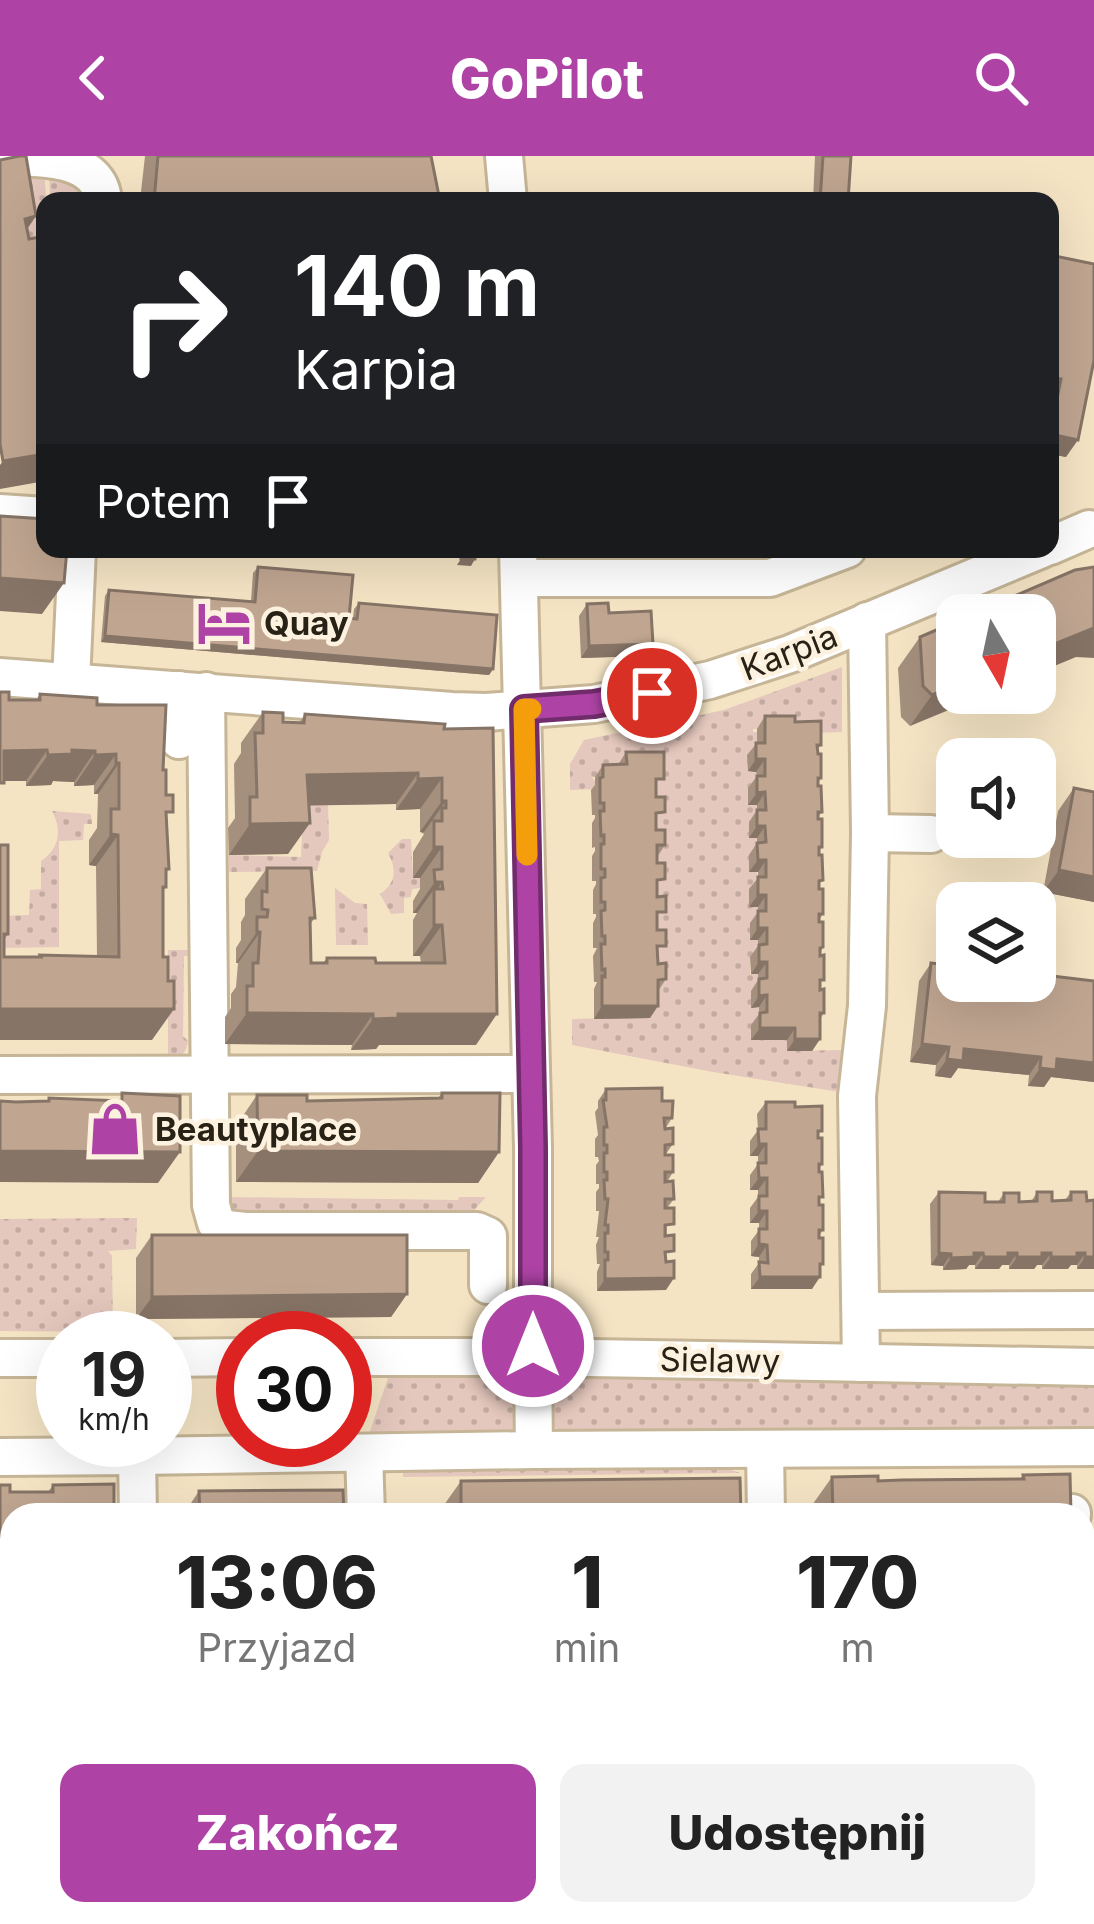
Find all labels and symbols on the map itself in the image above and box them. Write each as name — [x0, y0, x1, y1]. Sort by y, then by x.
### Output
hotel icon: Quay — [195, 594, 253, 652]
north arrow — [936, 594, 1056, 714]
place label: Quay — [264, 603, 349, 643]
street label: Karpia — [735, 615, 843, 689]
pin — [601, 642, 703, 744]
shop icon: Beautyplace — [86, 1100, 144, 1158]
place label: Beautyplace — [155, 1109, 357, 1149]
position arrow — [470, 1283, 596, 1409]
speed limit sign: 30 — [216, 1311, 372, 1467]
street label: Sielawy — [659, 1339, 781, 1381]

